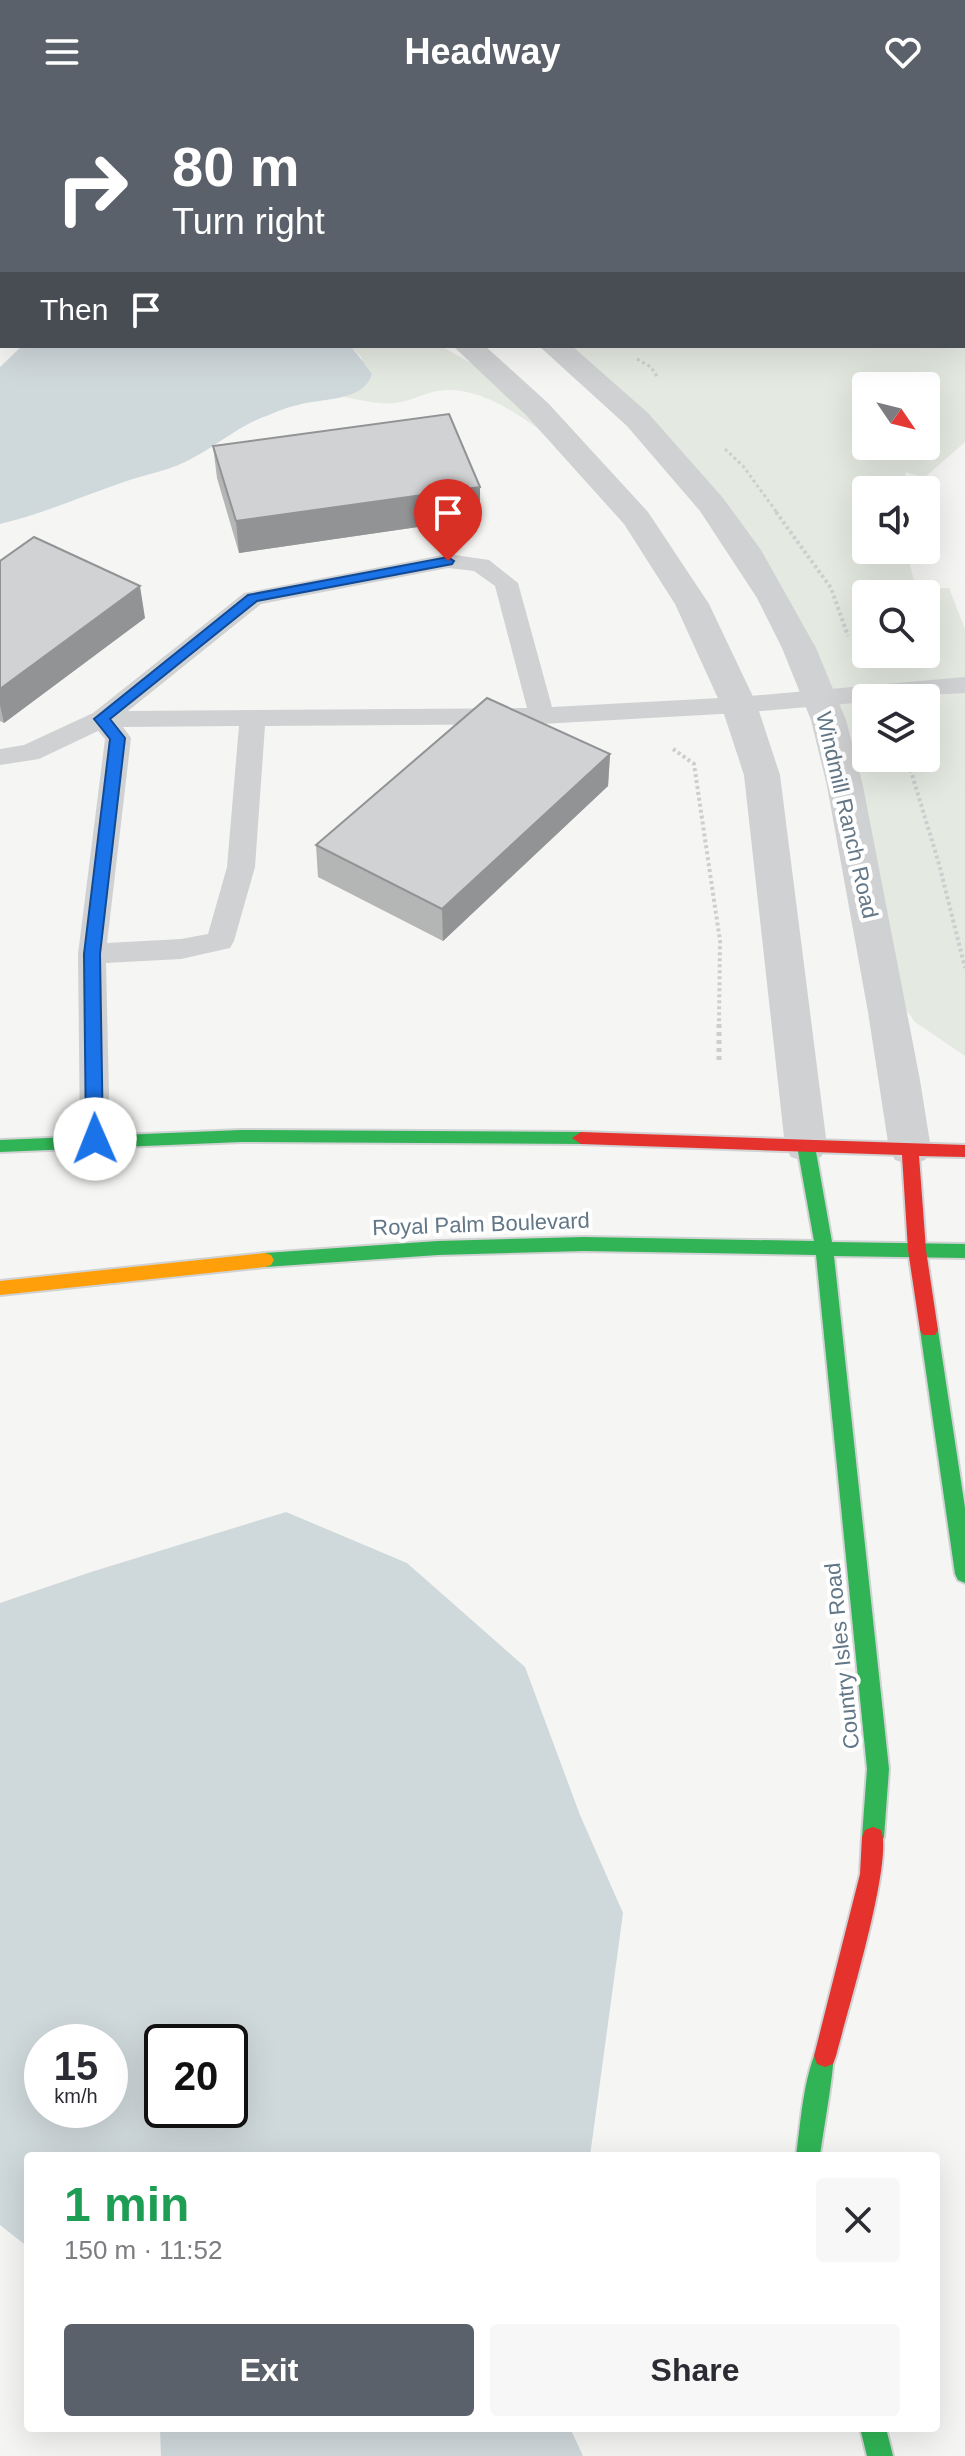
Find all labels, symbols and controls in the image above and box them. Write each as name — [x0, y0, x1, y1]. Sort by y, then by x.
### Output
icon: menu — [40, 30, 84, 74]
icon: heart — [881, 30, 925, 74]
text: Headway — [404, 31, 561, 72]
text: 80 m — [172, 135, 300, 198]
icon: right — [40, 136, 144, 240]
text: Turn right — [172, 201, 325, 242]
icon: arrive — [124, 288, 168, 332]
text: Then — [40, 293, 108, 326]
north arrow — [852, 372, 940, 460]
map controls — [852, 372, 940, 772]
button: sound — [852, 476, 940, 564]
pin — [414, 479, 482, 561]
icon: arrive — [426, 491, 470, 535]
button: search — [852, 580, 940, 668]
button: layers — [852, 684, 940, 772]
street label: Windmill Ranch Road — [811, 709, 883, 921]
position arrow — [53, 1097, 137, 1181]
street label: Royal Palm Boulevard — [372, 1208, 590, 1240]
street label: Country Isles Road — [820, 1562, 864, 1750]
speed limit sign: 20 — [144, 2024, 248, 2128]
text: 15 — [54, 2044, 98, 2088]
text: km/h — [54, 2085, 98, 2107]
text: 1 min — [64, 2178, 189, 2231]
button: close — [816, 2178, 900, 2262]
text: 150 m · 11:52 — [64, 2235, 223, 2265]
button: Exit — [64, 2324, 474, 2416]
button: Share — [490, 2324, 900, 2416]

